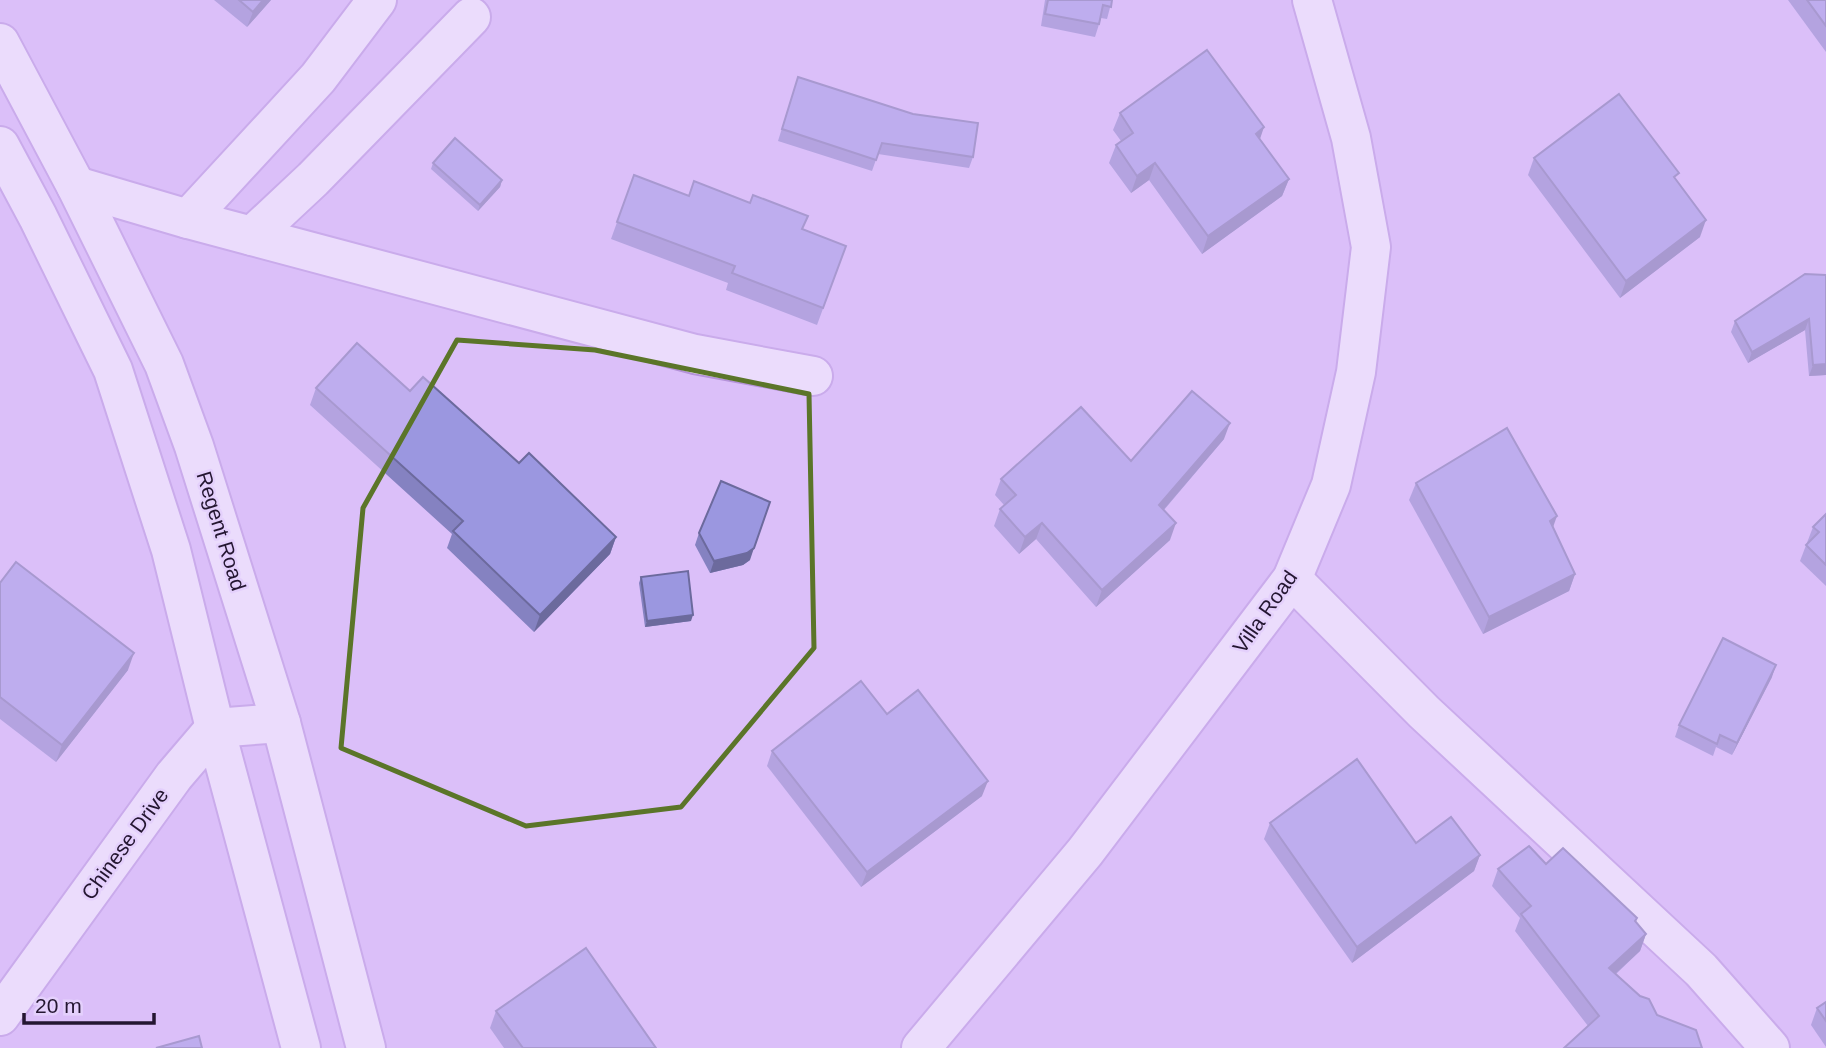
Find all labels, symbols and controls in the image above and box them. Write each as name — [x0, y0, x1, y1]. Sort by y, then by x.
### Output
street label: Regent Road — [192, 468, 251, 593]
street label: Villa Road — [1228, 566, 1301, 657]
street label: Chinese Drive — [77, 784, 173, 904]
scale bar — [24, 982, 154, 1026]
text: 20 m — [35, 994, 82, 1017]

